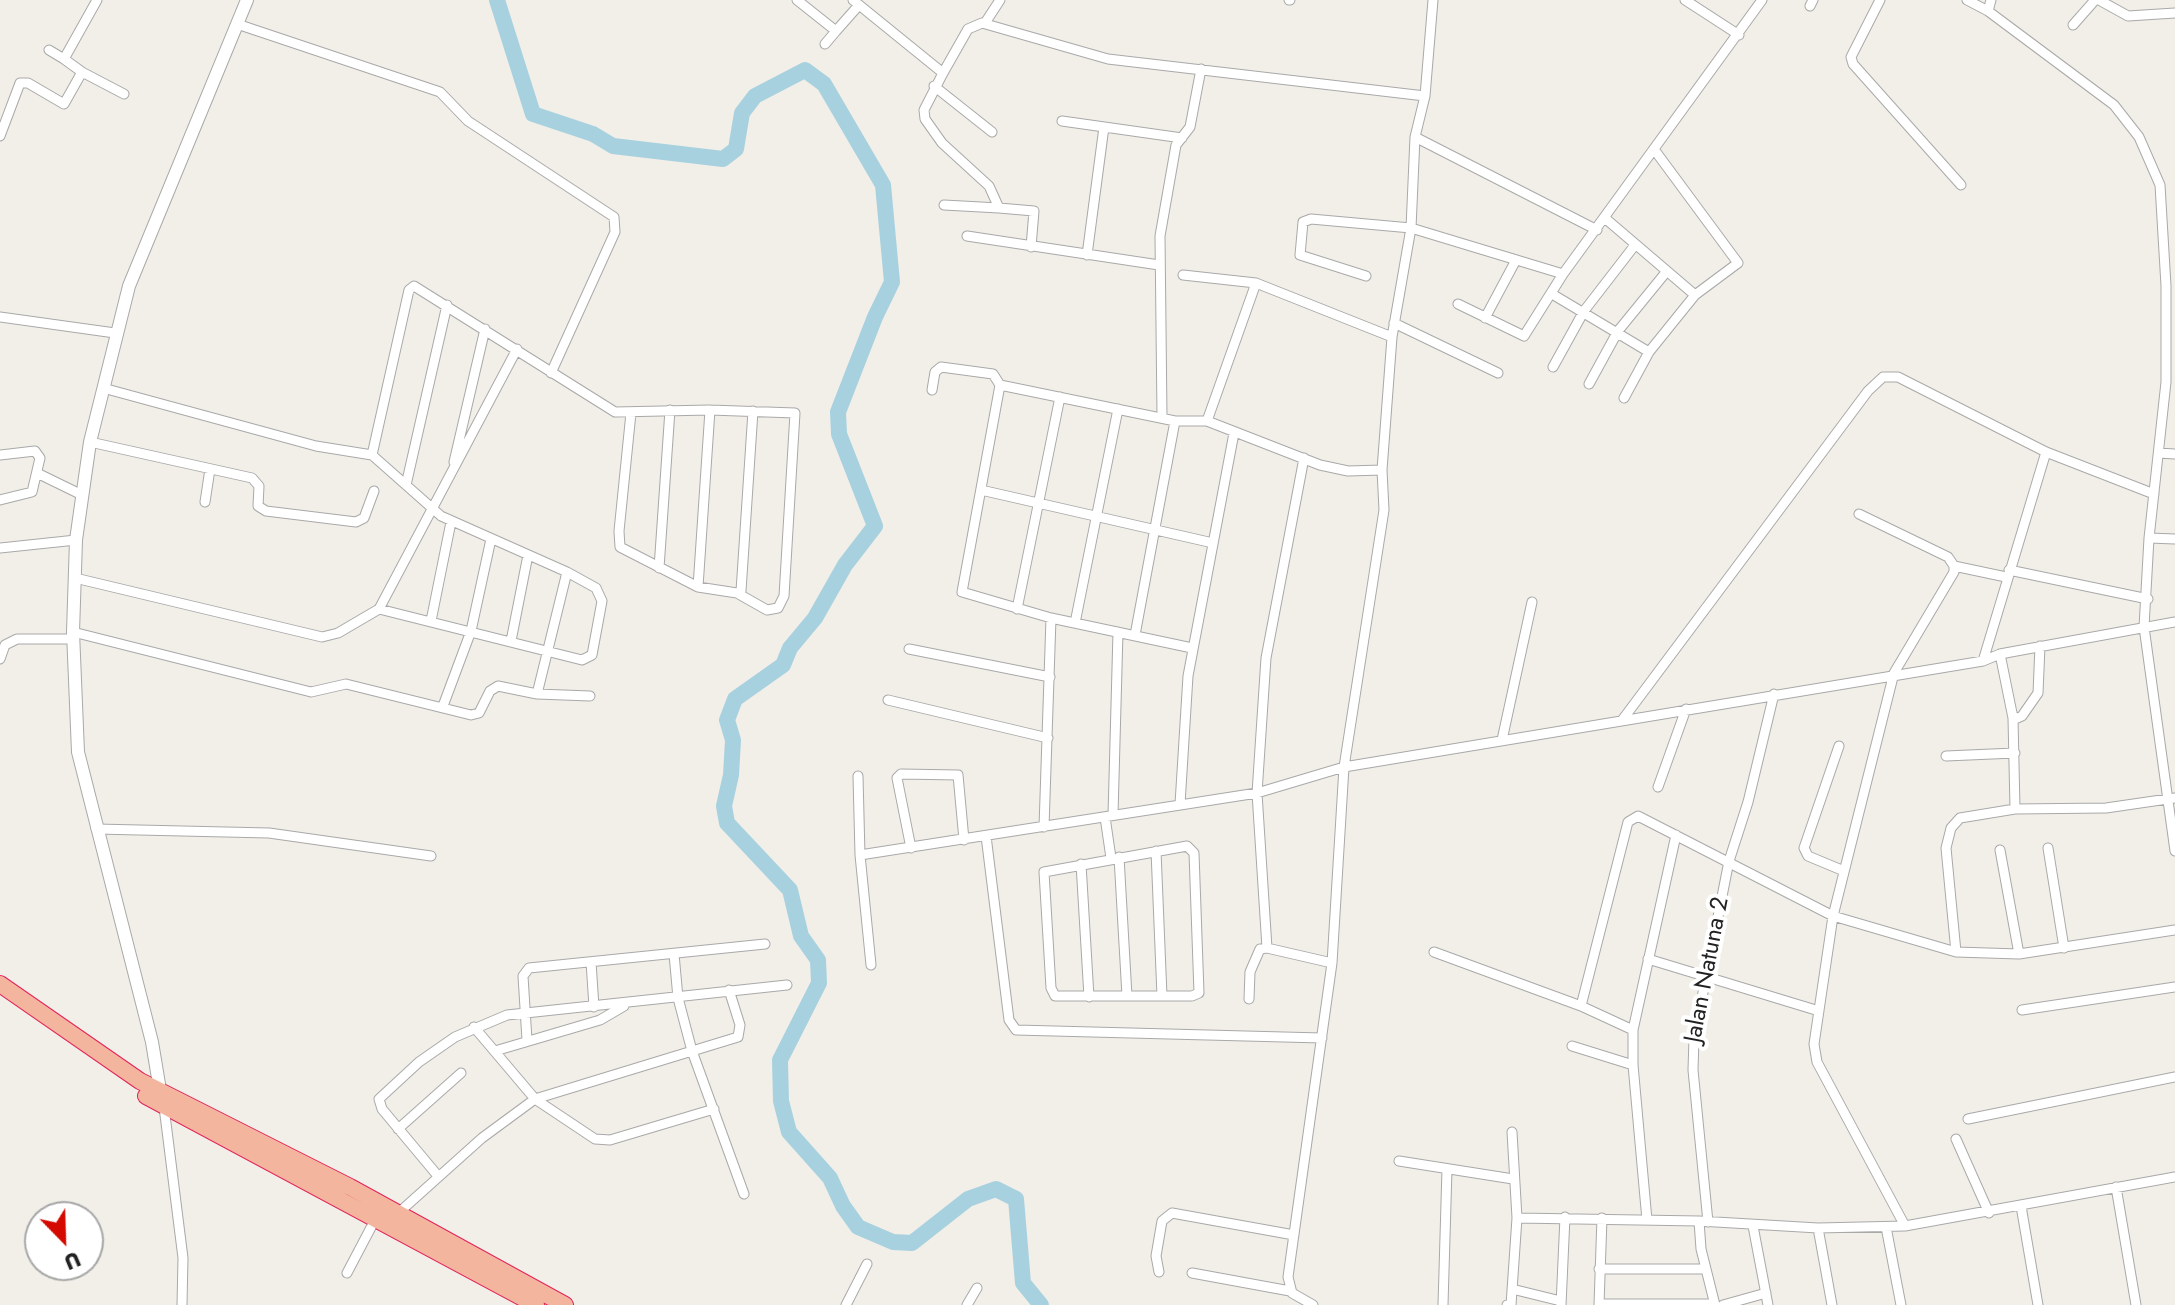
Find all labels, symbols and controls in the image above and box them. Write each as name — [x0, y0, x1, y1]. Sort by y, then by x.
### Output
street label: Jalan Natuna 2 — [1680, 895, 1736, 1045]
north arrow — [24, 1201, 104, 1281]
text: U — [59, 1244, 86, 1279]

